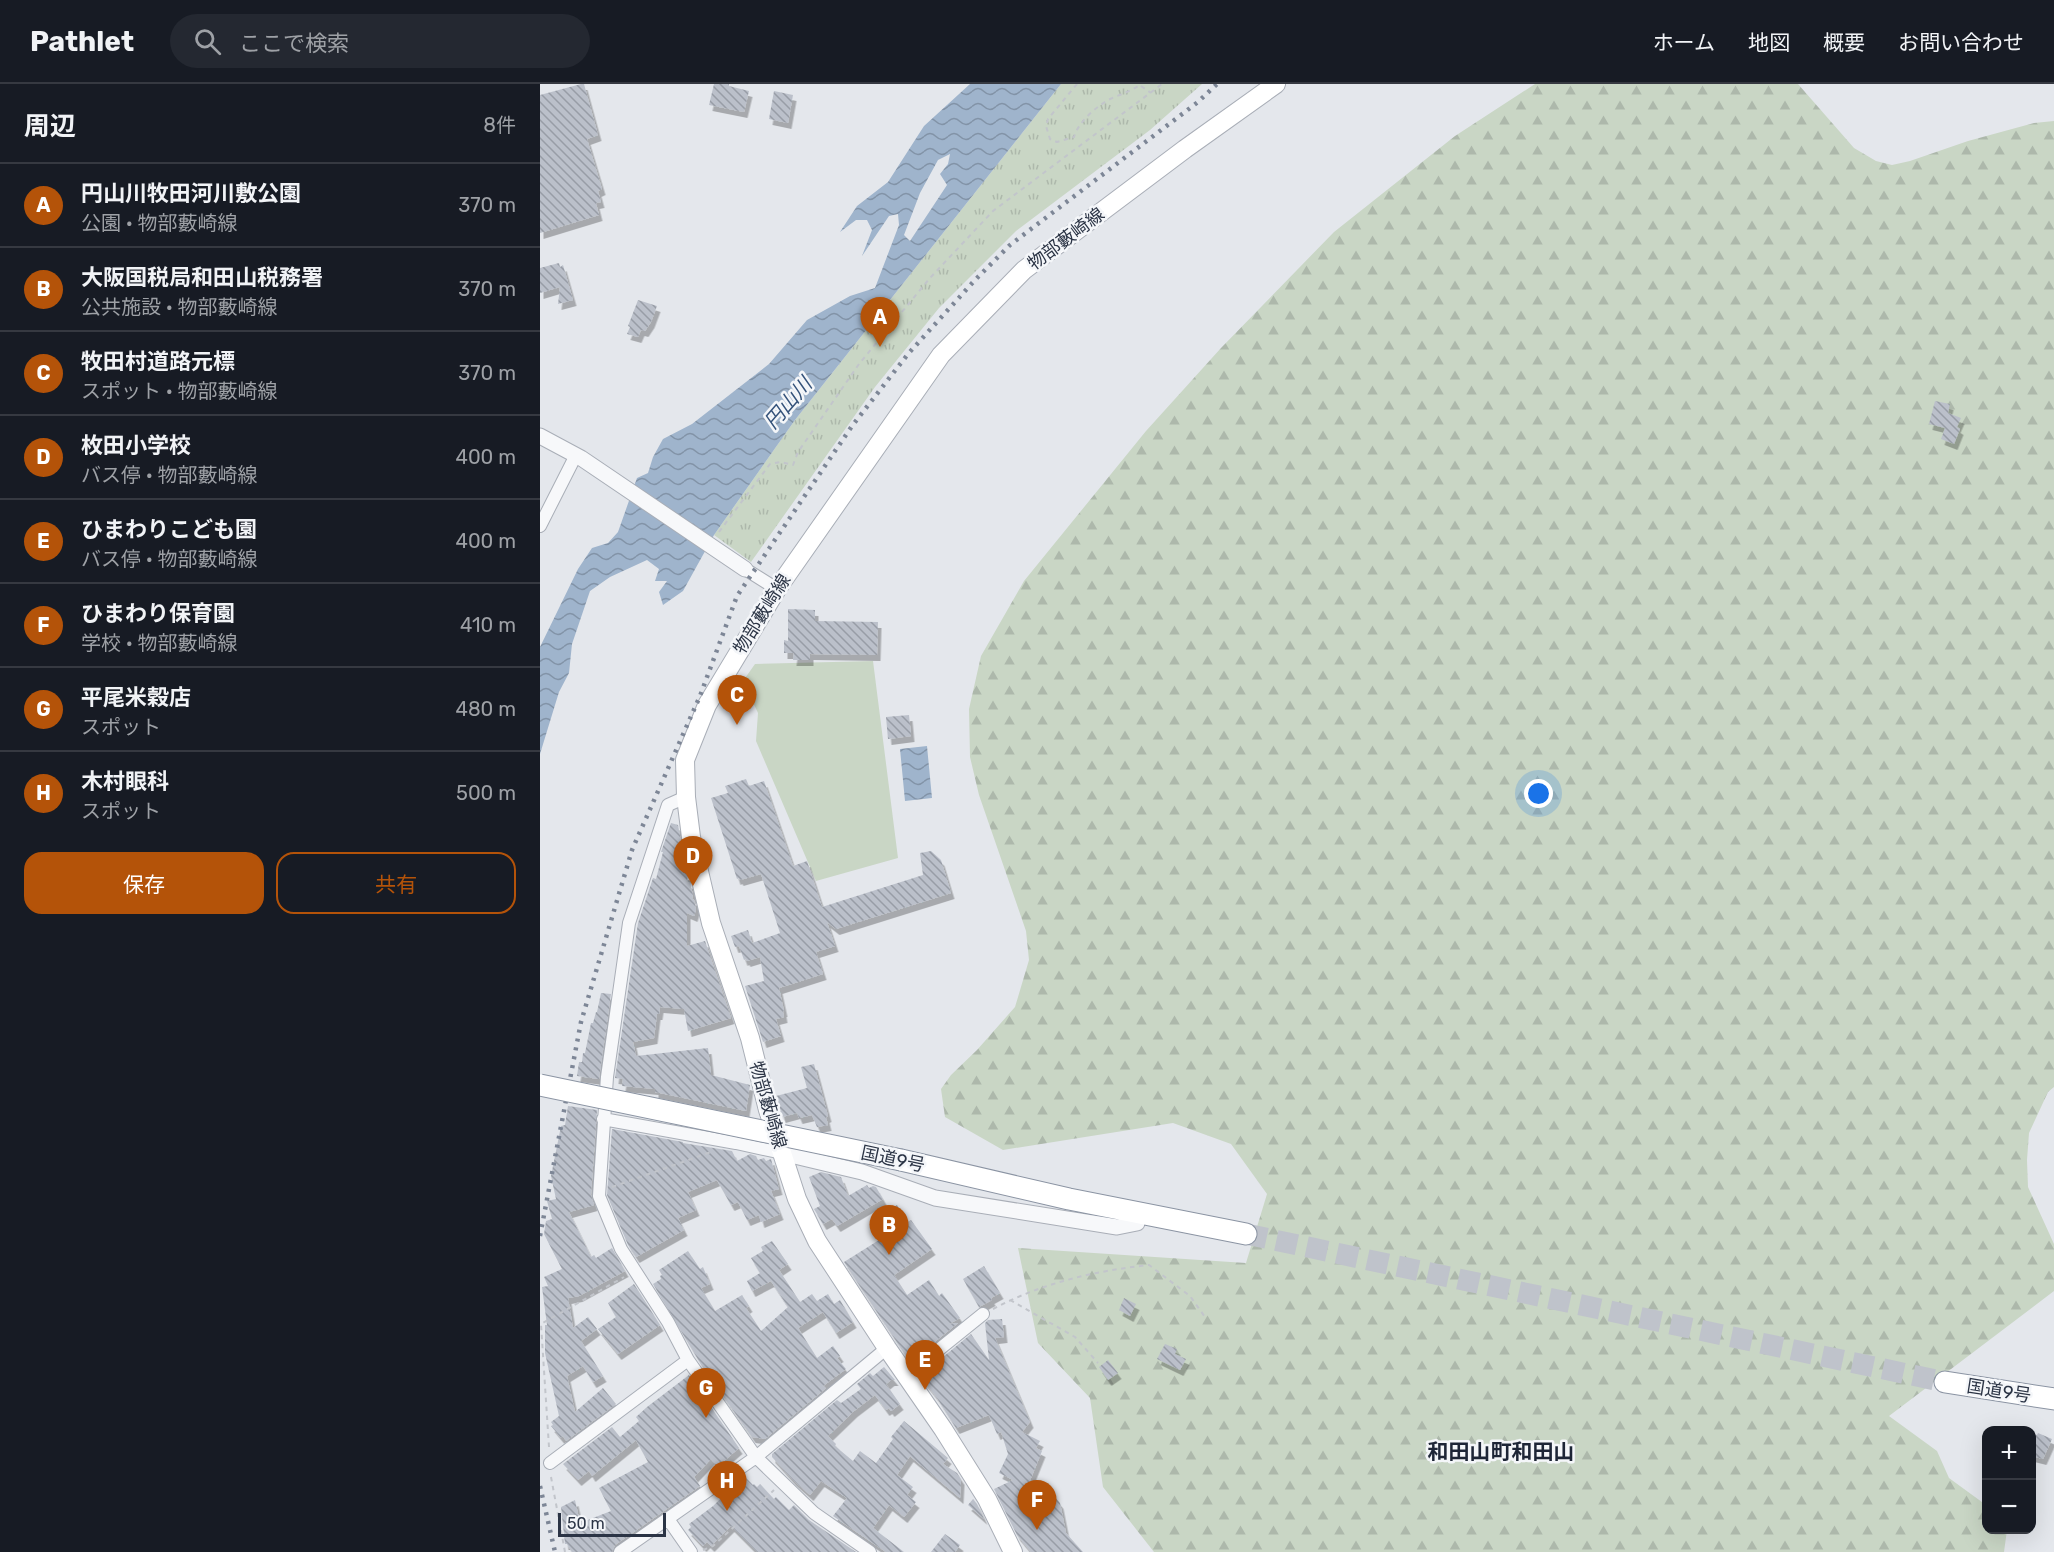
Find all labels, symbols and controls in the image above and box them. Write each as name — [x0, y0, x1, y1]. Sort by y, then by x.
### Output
search box — [170, 14, 590, 68]
text: Pathlet — [30, 25, 134, 58]
icon: search — [191, 25, 224, 58]
text: ここで検索 — [239, 30, 349, 57]
text: ホーム — [1653, 30, 1715, 55]
text: 地図 — [1748, 30, 1790, 55]
text: 概要 — [1823, 30, 1865, 55]
text: お問い合わせ — [1898, 30, 2024, 55]
text: 周辺 — [24, 111, 76, 142]
text: 8件 — [483, 113, 516, 137]
text: 円山川牧田河川敷公園 — [81, 180, 301, 207]
text: A — [36, 193, 51, 217]
text: 370 m — [458, 193, 516, 217]
street label: 物部藪崎線 — [1023, 203, 1109, 275]
text: 公園 · 物部藪崎線 — [81, 211, 237, 235]
text: 大阪国税局和田山税務署 — [81, 264, 323, 291]
text: B — [36, 277, 51, 301]
text: 370 m — [458, 277, 516, 301]
text: 公共施設 · 物部藪崎線 — [81, 295, 277, 319]
pin: A — [860, 298, 900, 347]
text: 牧田村道路元標 — [81, 348, 235, 375]
text: C — [36, 361, 51, 385]
text: 370 m — [458, 361, 516, 385]
water label: 円山川 — [759, 371, 818, 434]
text: スポット · 物部藪崎線 — [81, 379, 277, 403]
text: 枚田小学校 — [81, 432, 191, 459]
text: D — [36, 445, 51, 469]
text: 400 m — [456, 445, 516, 469]
text: バス停 · 物部藪崎線 — [81, 463, 257, 487]
text: ひまわりこども園 — [81, 516, 257, 543]
text: E — [37, 529, 50, 553]
text: 400 m — [456, 529, 516, 553]
text: バス停 · 物部藪崎線 — [81, 547, 257, 571]
street label: 物部藪崎線 — [729, 570, 795, 658]
text: ひまわり保育園 — [81, 600, 235, 627]
text: F — [37, 613, 50, 637]
text: 410 m — [460, 613, 516, 637]
text: 学校 · 物部藪崎線 — [81, 631, 237, 655]
pin: C — [718, 676, 756, 725]
text: 平尾米穀店 — [81, 684, 191, 711]
text: G — [36, 697, 51, 721]
text: 480 m — [455, 697, 516, 721]
text: スポット — [81, 715, 161, 739]
text: 木村眼科 — [81, 768, 169, 795]
your location — [1524, 779, 1553, 808]
text: H — [36, 781, 51, 805]
text: 500 m — [456, 781, 516, 805]
text: スポット — [81, 799, 161, 823]
pin: D — [674, 836, 712, 886]
button: 保存 — [24, 852, 264, 914]
button: 共有 — [276, 852, 516, 914]
street label: 物部藪崎線 — [745, 1059, 791, 1151]
street label: 国道9号 — [859, 1142, 927, 1176]
pin: B — [870, 1206, 908, 1255]
pin: E — [906, 1340, 944, 1390]
pin: G — [686, 1368, 726, 1418]
street label: 国道9号 — [1965, 1375, 2033, 1407]
map controls — [1982, 1426, 2036, 1534]
button: + — [1982, 1426, 2036, 1480]
district label: 和田山町和田山 — [1428, 1439, 1575, 1464]
pin: H — [708, 1462, 747, 1511]
pin: F — [1018, 1480, 1056, 1530]
button: − — [1982, 1480, 2036, 1534]
scale bar — [558, 1510, 666, 1538]
text: 50 m — [567, 1514, 605, 1533]

